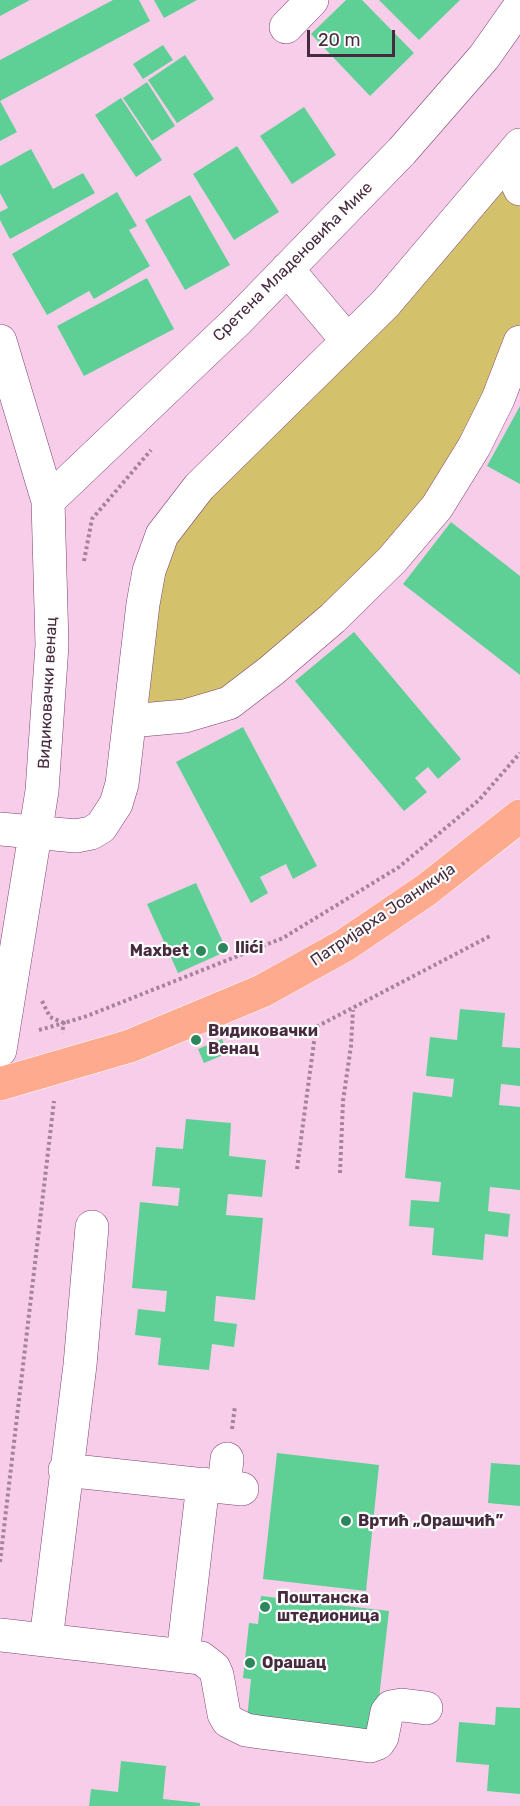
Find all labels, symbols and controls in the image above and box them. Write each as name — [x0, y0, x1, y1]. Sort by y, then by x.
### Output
scale bar — [310, 18, 398, 56]
text: 20 m — [318, 29, 360, 51]
street label: Сретена Младеновића Мике — [209, 178, 377, 346]
street label: Видиковачки венац — [34, 616, 62, 770]
street label: Патријарха Јоаникија — [307, 859, 459, 971]
place label: Ilići — [235, 938, 263, 958]
place label: Maxbet — [130, 941, 189, 961]
marker: Ilići — [216, 941, 230, 955]
marker: Maxbet — [194, 944, 208, 958]
place label: Видиковачки Венац — [208, 1021, 318, 1059]
marker: Видиковачки Венац — [189, 1033, 203, 1047]
place label: Вртић „Орашчић” — [358, 1511, 503, 1531]
marker: Вртић „Орашчић” — [339, 1514, 353, 1528]
place label: Поштанска штедионица — [277, 1588, 379, 1626]
marker: Поштанска штедионица — [258, 1600, 272, 1614]
place label: Орашац — [262, 1653, 326, 1673]
marker: Орашац — [243, 1656, 257, 1670]

